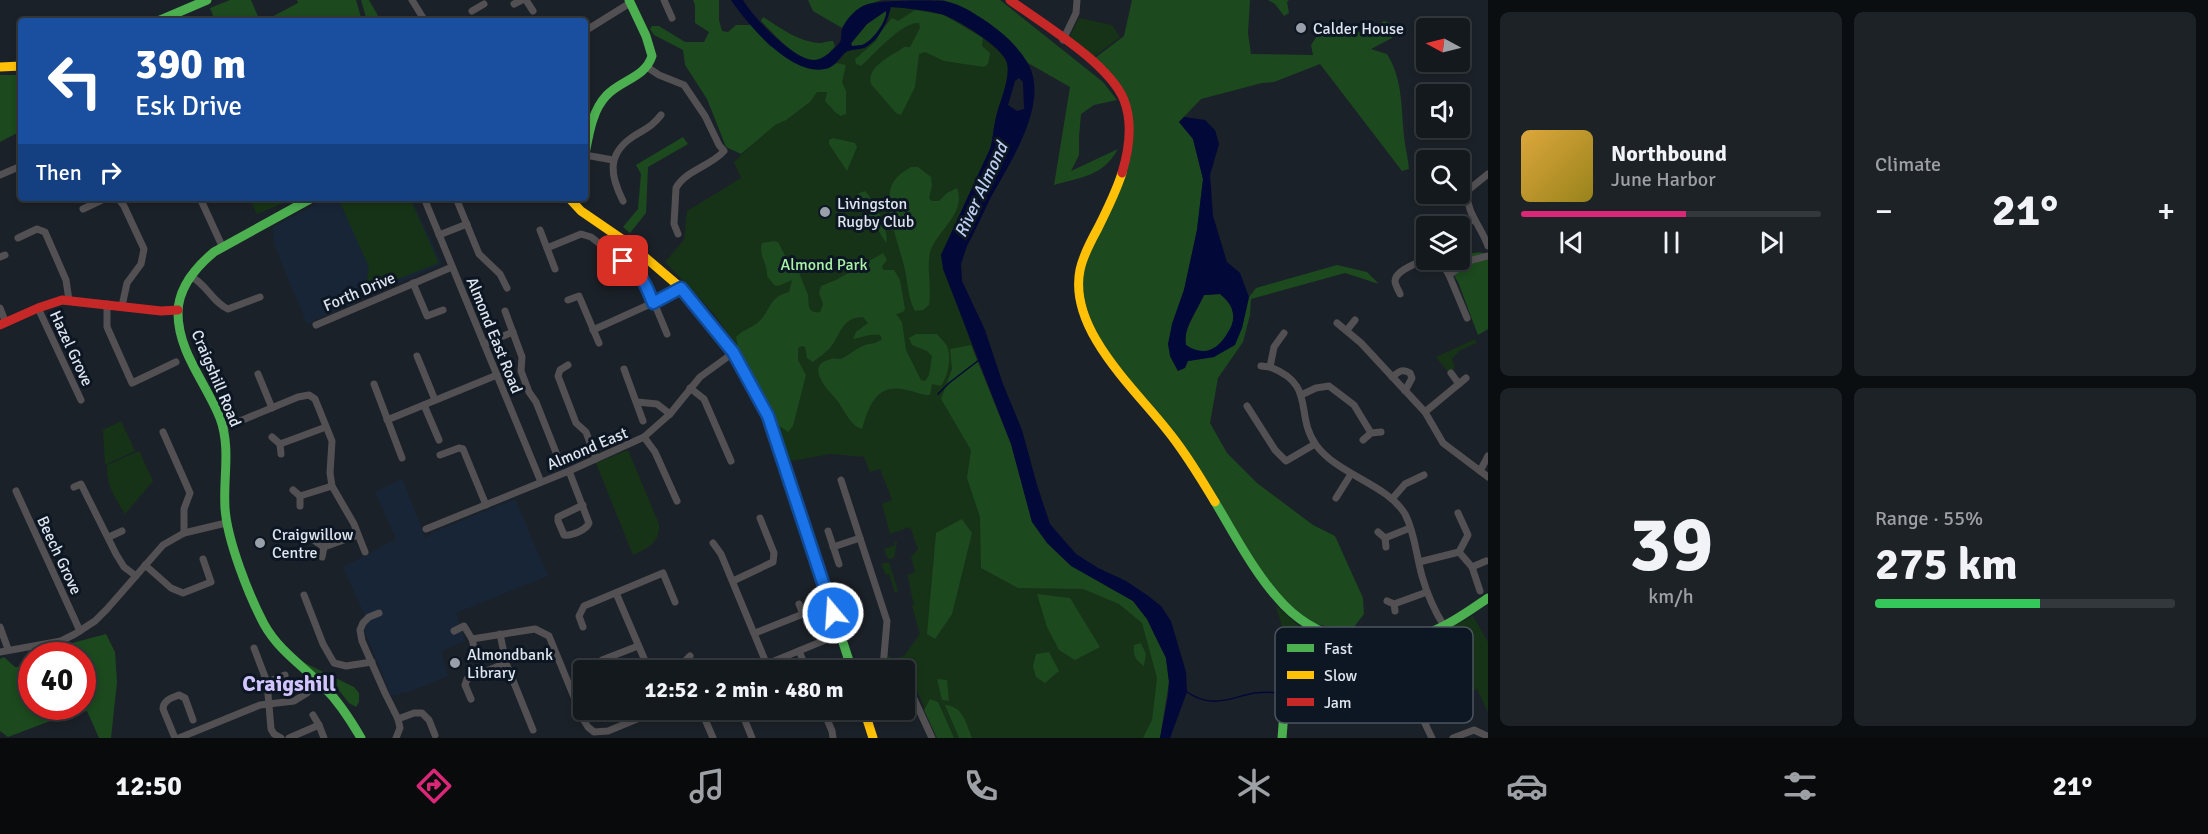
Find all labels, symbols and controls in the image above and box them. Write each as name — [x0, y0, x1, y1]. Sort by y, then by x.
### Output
north arrow — [1416, 18, 1470, 72]
map controls — [1416, 18, 1470, 270]
place label: Calder House — [1313, 19, 1404, 39]
marker: Calder House — [1294, 21, 1308, 35]
text: 390 m — [135, 39, 246, 90]
icon: left — [36, 42, 114, 120]
button: sound — [1416, 84, 1470, 138]
text: Esk Drive — [135, 90, 242, 123]
water label: River Almond — [949, 137, 1014, 241]
text: Northbound — [1611, 140, 1727, 167]
button: search — [1416, 150, 1470, 204]
text: Climate — [1875, 152, 1941, 177]
icon: right — [94, 156, 127, 189]
text: Then — [36, 159, 82, 186]
text: June Harbor — [1611, 167, 1716, 192]
text: 21° — [1992, 183, 2058, 238]
text: − — [1875, 191, 1893, 232]
text: + — [2157, 191, 2175, 232]
place label: Livingston Rugby Club — [837, 194, 914, 232]
marker: Livingston Rugby Club — [818, 205, 832, 219]
button: layers — [1416, 216, 1470, 270]
icon: previous — [1555, 226, 1588, 259]
icon: pause — [1655, 226, 1688, 259]
icon: next — [1755, 226, 1788, 259]
pin — [597, 235, 648, 286]
icon: arrive — [606, 244, 639, 277]
park label: Almond Park — [781, 255, 867, 275]
street label: Forth Drive — [320, 268, 398, 316]
street label: Almond East Road — [462, 274, 526, 396]
street label: Hazel Grove — [45, 307, 97, 389]
street label: Craigshill Road — [187, 327, 245, 430]
street label: Almond East — [544, 423, 631, 475]
text: 39 — [1629, 497, 1713, 593]
text: Range · 55% — [1875, 506, 1983, 531]
street label: Beech Grove — [32, 513, 86, 598]
place label: Craigwillow Centre — [272, 525, 354, 563]
marker: Craigwillow Centre — [253, 536, 267, 550]
text: 275 km — [1875, 537, 2018, 592]
position arrow — [801, 581, 865, 645]
text: km/h — [1648, 584, 1694, 609]
legend — [1275, 627, 1473, 723]
text: Fast — [1324, 639, 1353, 659]
speed limit sign: 40 — [18, 642, 96, 720]
place label: Almondbank Library — [467, 645, 553, 683]
marker: Almondbank Library — [448, 656, 462, 670]
text: Slow — [1324, 666, 1358, 686]
district label: Craigshill — [242, 670, 336, 697]
text: 12:52 · 2 min · 480 m — [644, 676, 844, 703]
text: Jam — [1324, 693, 1352, 713]
icon: directions — [413, 765, 455, 807]
icon: music — [686, 765, 728, 807]
icon: phone — [960, 765, 1002, 807]
icon: climate — [1233, 765, 1275, 807]
icon: car — [1506, 765, 1548, 807]
icon: filters — [1779, 765, 1821, 807]
text: 12:50 — [116, 770, 182, 803]
text: 21° — [2052, 770, 2092, 803]

